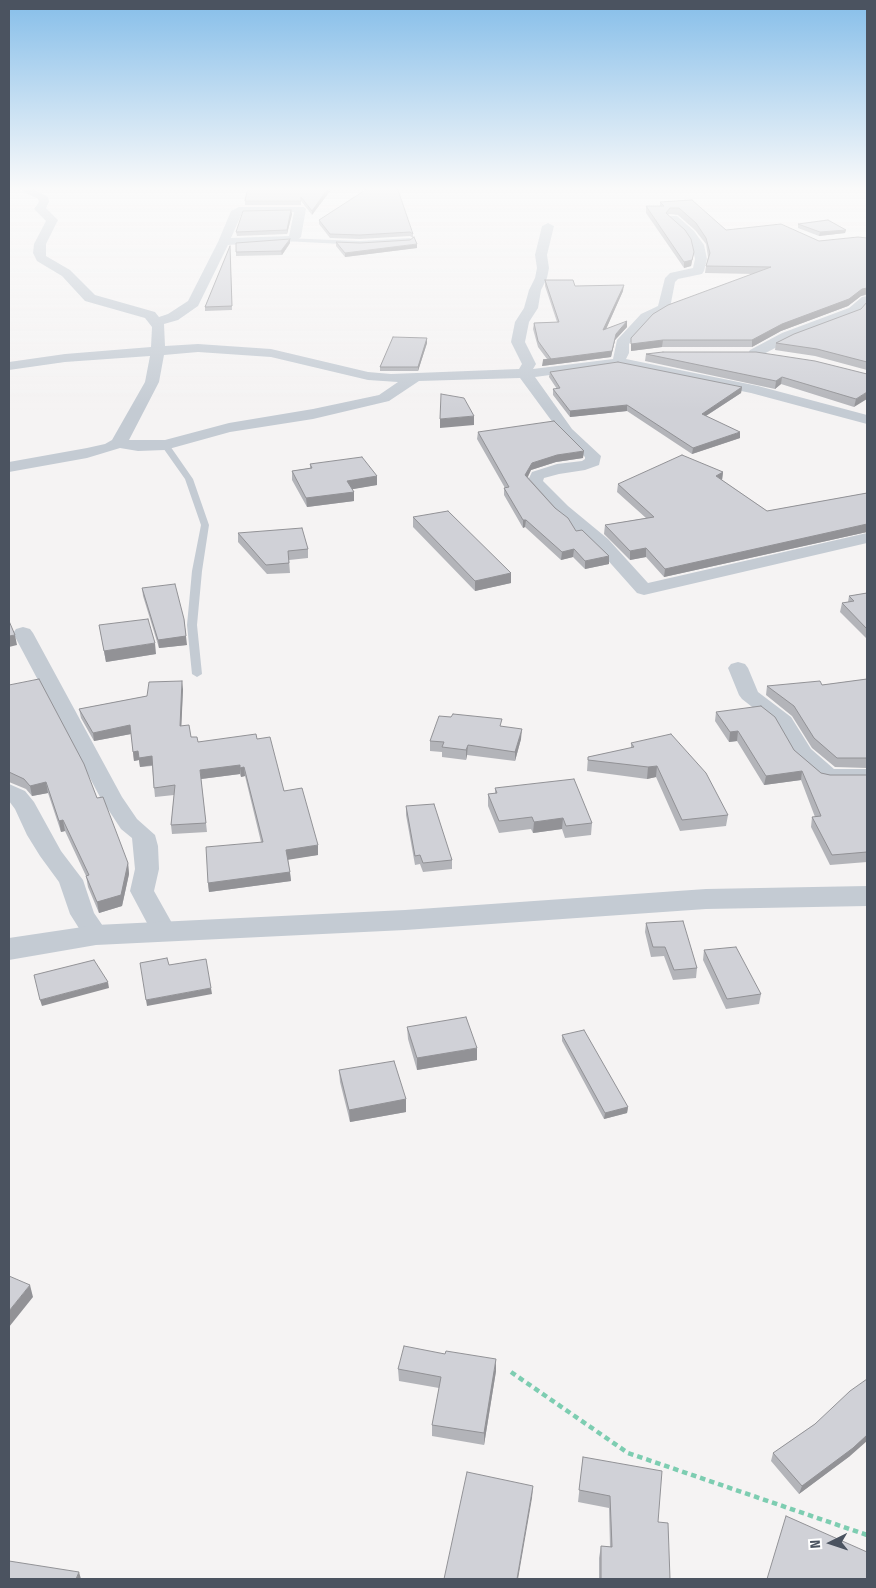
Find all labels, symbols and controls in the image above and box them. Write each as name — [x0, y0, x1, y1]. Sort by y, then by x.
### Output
north arrow — [806, 1518, 856, 1568]
text: N — [807, 1539, 824, 1549]

